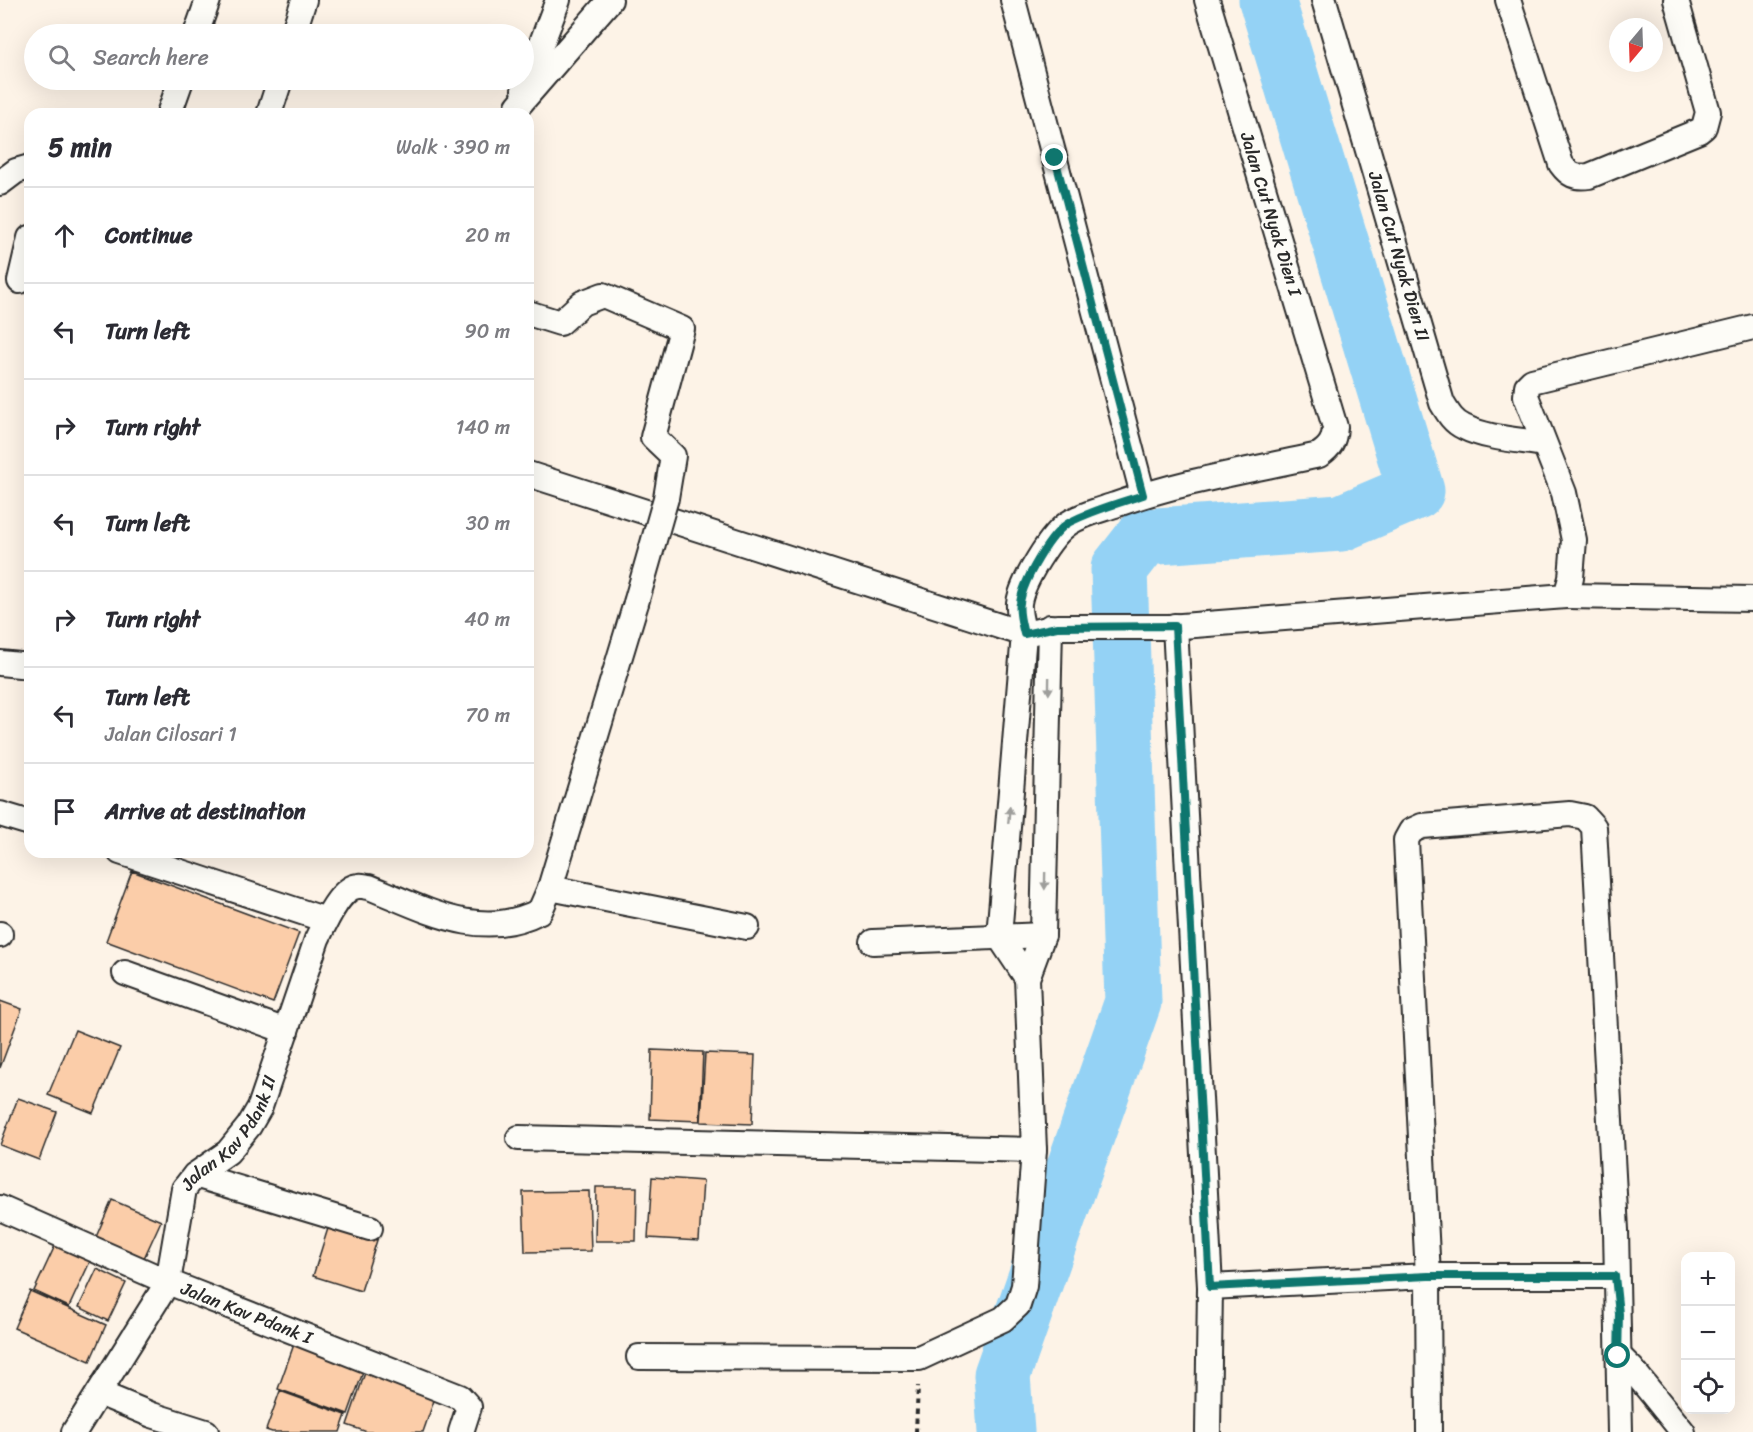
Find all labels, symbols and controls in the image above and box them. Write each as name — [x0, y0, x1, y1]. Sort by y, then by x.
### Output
north arrow — [1609, 18, 1663, 72]
search box — [24, 24, 534, 90]
text: Search here — [93, 38, 209, 77]
icon: search — [45, 41, 78, 74]
text: 5 min — [48, 124, 112, 170]
street label: Jalan Cut Nyak Dien I — [1231, 127, 1312, 302]
text: Walk · 390 m — [396, 130, 510, 165]
route end — [1041, 144, 1067, 170]
street label: Jalan Cut Nyak Dien II — [1359, 166, 1439, 346]
text: Continue — [105, 216, 193, 255]
text: 20 m — [465, 218, 510, 253]
icon: ahead — [48, 219, 81, 252]
text: Turn left — [105, 312, 190, 351]
text: 90 m — [465, 314, 510, 349]
icon: left — [48, 315, 81, 348]
text: Turn right — [105, 408, 200, 447]
text: 140 m — [456, 410, 510, 445]
icon: right — [48, 411, 81, 444]
text: Turn left — [105, 504, 190, 543]
text: 30 m — [466, 506, 510, 541]
icon: left — [48, 507, 81, 540]
text: Turn right — [105, 600, 200, 639]
text: 40 m — [464, 602, 510, 637]
icon: right — [48, 603, 81, 636]
one-way arrow — [1044, 676, 1053, 695]
text: Turn left — [105, 678, 190, 717]
text: 70 m — [465, 698, 510, 733]
icon: left — [48, 699, 81, 732]
text: Jalan Cilosari 1 — [105, 717, 237, 752]
text: Arrive at destination — [105, 792, 306, 831]
icon: arrive — [48, 795, 81, 828]
one-way arrow — [1004, 805, 1014, 824]
one-way arrow — [1040, 871, 1049, 890]
street label: Jalan Kav Pdank II — [172, 1071, 286, 1199]
map controls — [1681, 1252, 1735, 1414]
button: + — [1681, 1252, 1735, 1306]
street label: Jalan Kav Pdank I — [175, 1272, 319, 1354]
button: − — [1681, 1306, 1735, 1360]
route start — [1604, 1342, 1630, 1368]
button: locate — [1681, 1360, 1735, 1414]

